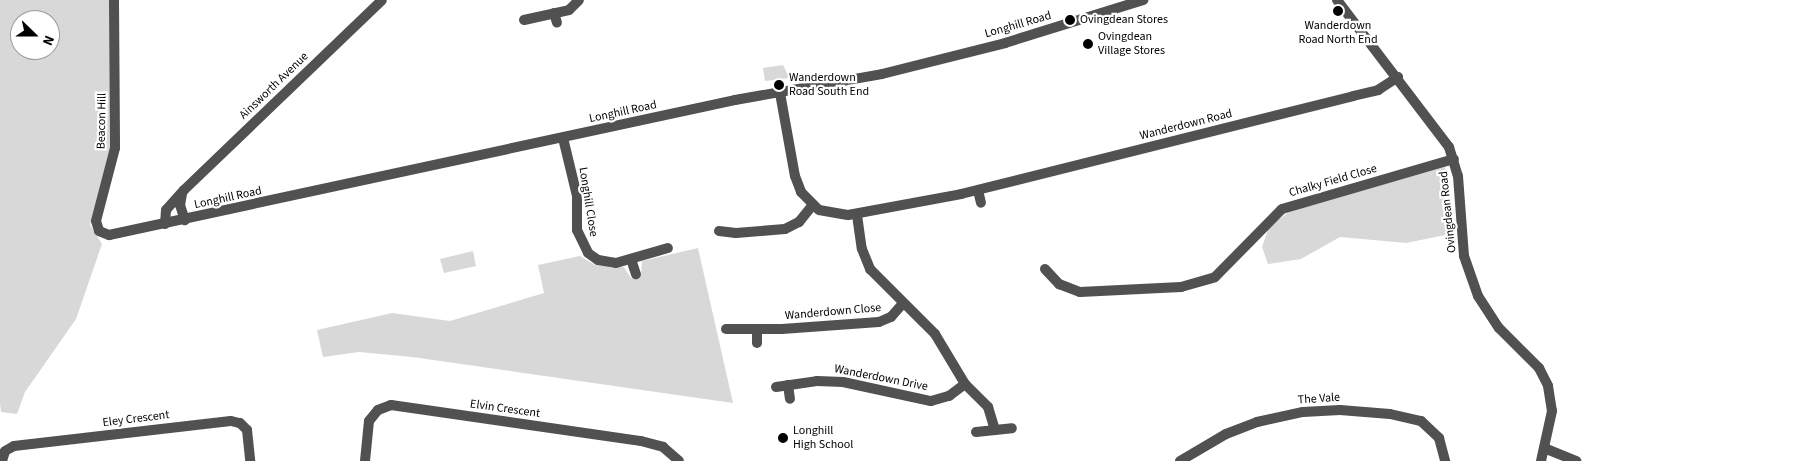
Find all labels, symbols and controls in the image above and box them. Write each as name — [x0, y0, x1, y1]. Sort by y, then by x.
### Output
marker: Wanderdown Road North End — [1332, 5, 1344, 17]
street label: Longhill Road — [983, 9, 1053, 41]
north arrow — [10, 10, 60, 60]
place label: Ovingdean Stores — [1080, 13, 1168, 27]
marker: Ovingdean Stores — [1064, 14, 1076, 26]
place label: Wanderdown Road North End — [1298, 19, 1378, 47]
place label: Ovingdean Village Stores — [1098, 30, 1165, 58]
text: N — [37, 32, 59, 48]
marker: Ovingdean Village Stores — [1082, 38, 1094, 50]
street label: Ainsworth Avenue — [237, 49, 311, 123]
place label: Wanderdown Road South End — [789, 71, 869, 99]
marker: Wanderdown Road South End — [773, 79, 785, 91]
street label: Beacon Hill — [94, 93, 110, 149]
street label: Longhill Road — [588, 98, 658, 126]
street label: Wanderdown Road — [1138, 107, 1234, 143]
street label: Chalky Field Close — [1287, 162, 1379, 200]
street label: Longhill Close — [575, 166, 601, 238]
street label: Ovingdean Road — [1437, 170, 1459, 254]
street label: Longhill Road — [193, 184, 263, 212]
street label: Wanderdown Close — [784, 301, 882, 323]
street label: Wanderdown Drive — [833, 362, 929, 394]
street label: The Vale — [1297, 390, 1341, 408]
street label: Elvin Crescent — [469, 397, 541, 421]
street label: Eley Crescent — [102, 408, 170, 430]
place label: Longhill High School — [793, 424, 853, 452]
marker: Longhill High School — [777, 432, 789, 444]

